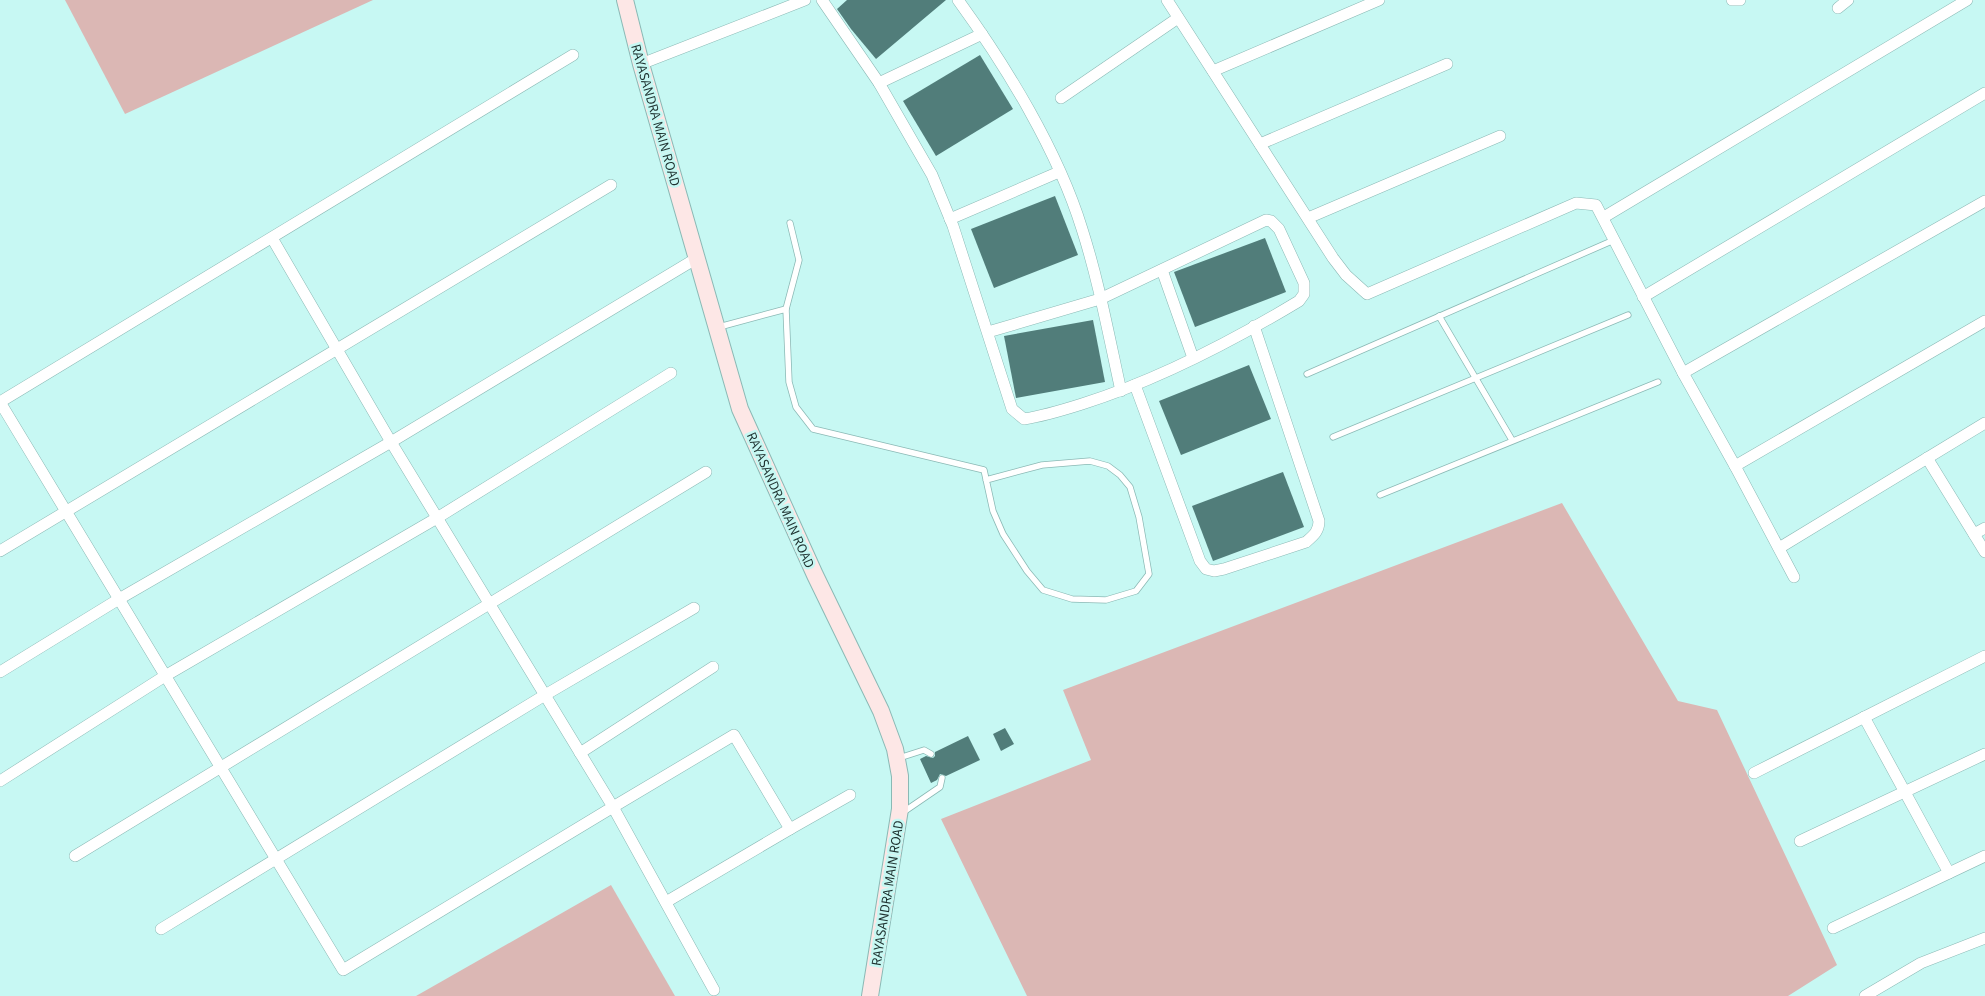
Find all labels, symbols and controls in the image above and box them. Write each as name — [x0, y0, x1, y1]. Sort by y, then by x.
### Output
street label: RAYASANDRA MAIN ROAD — [625, 42, 685, 189]
street label: RAYASANDRA MAIN ROAD — [741, 429, 819, 572]
street label: RAYASANDRA MAIN ROAD — [867, 819, 909, 967]

